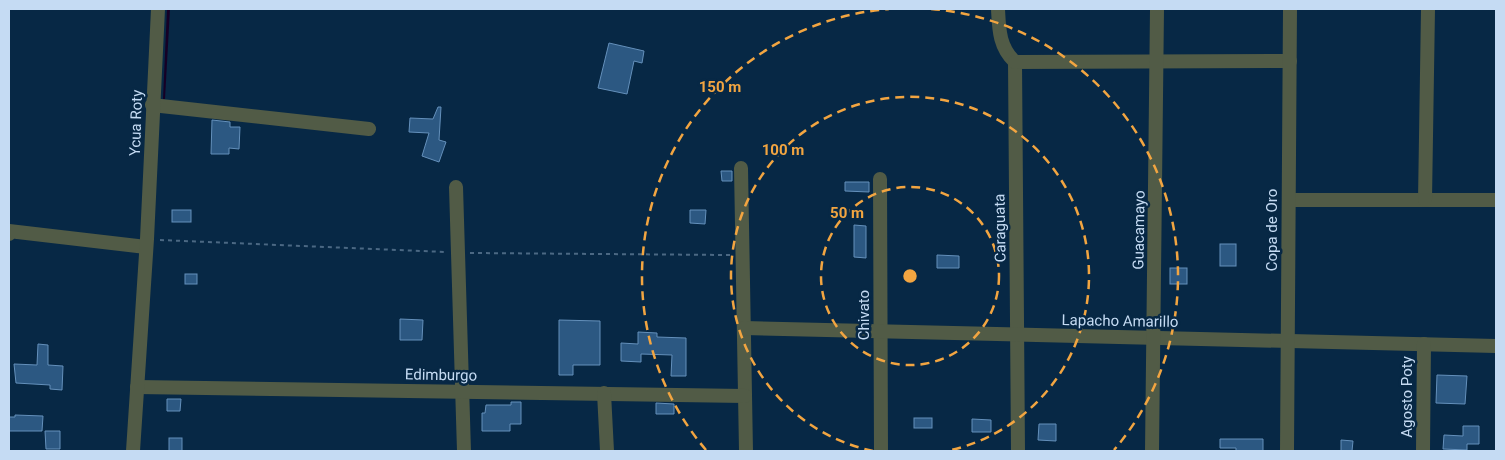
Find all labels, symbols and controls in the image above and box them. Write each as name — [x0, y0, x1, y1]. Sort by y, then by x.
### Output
text: 150 m — [699, 78, 741, 96]
street label: Ycua Roty — [126, 90, 146, 156]
text: 100 m — [762, 141, 804, 159]
street label: Copa de Oro — [1263, 189, 1281, 271]
street label: Guacamayo — [1129, 190, 1149, 270]
street label: Caraguata — [990, 193, 1010, 263]
text: 50 m — [830, 204, 864, 222]
centre of rings — [901, 267, 919, 285]
street label: Chivato — [855, 290, 873, 340]
street label: Lapacho Amarillo — [1061, 311, 1179, 331]
street label: Agosto Poty — [1398, 356, 1416, 438]
street label: Edimburgo — [405, 365, 477, 385]

